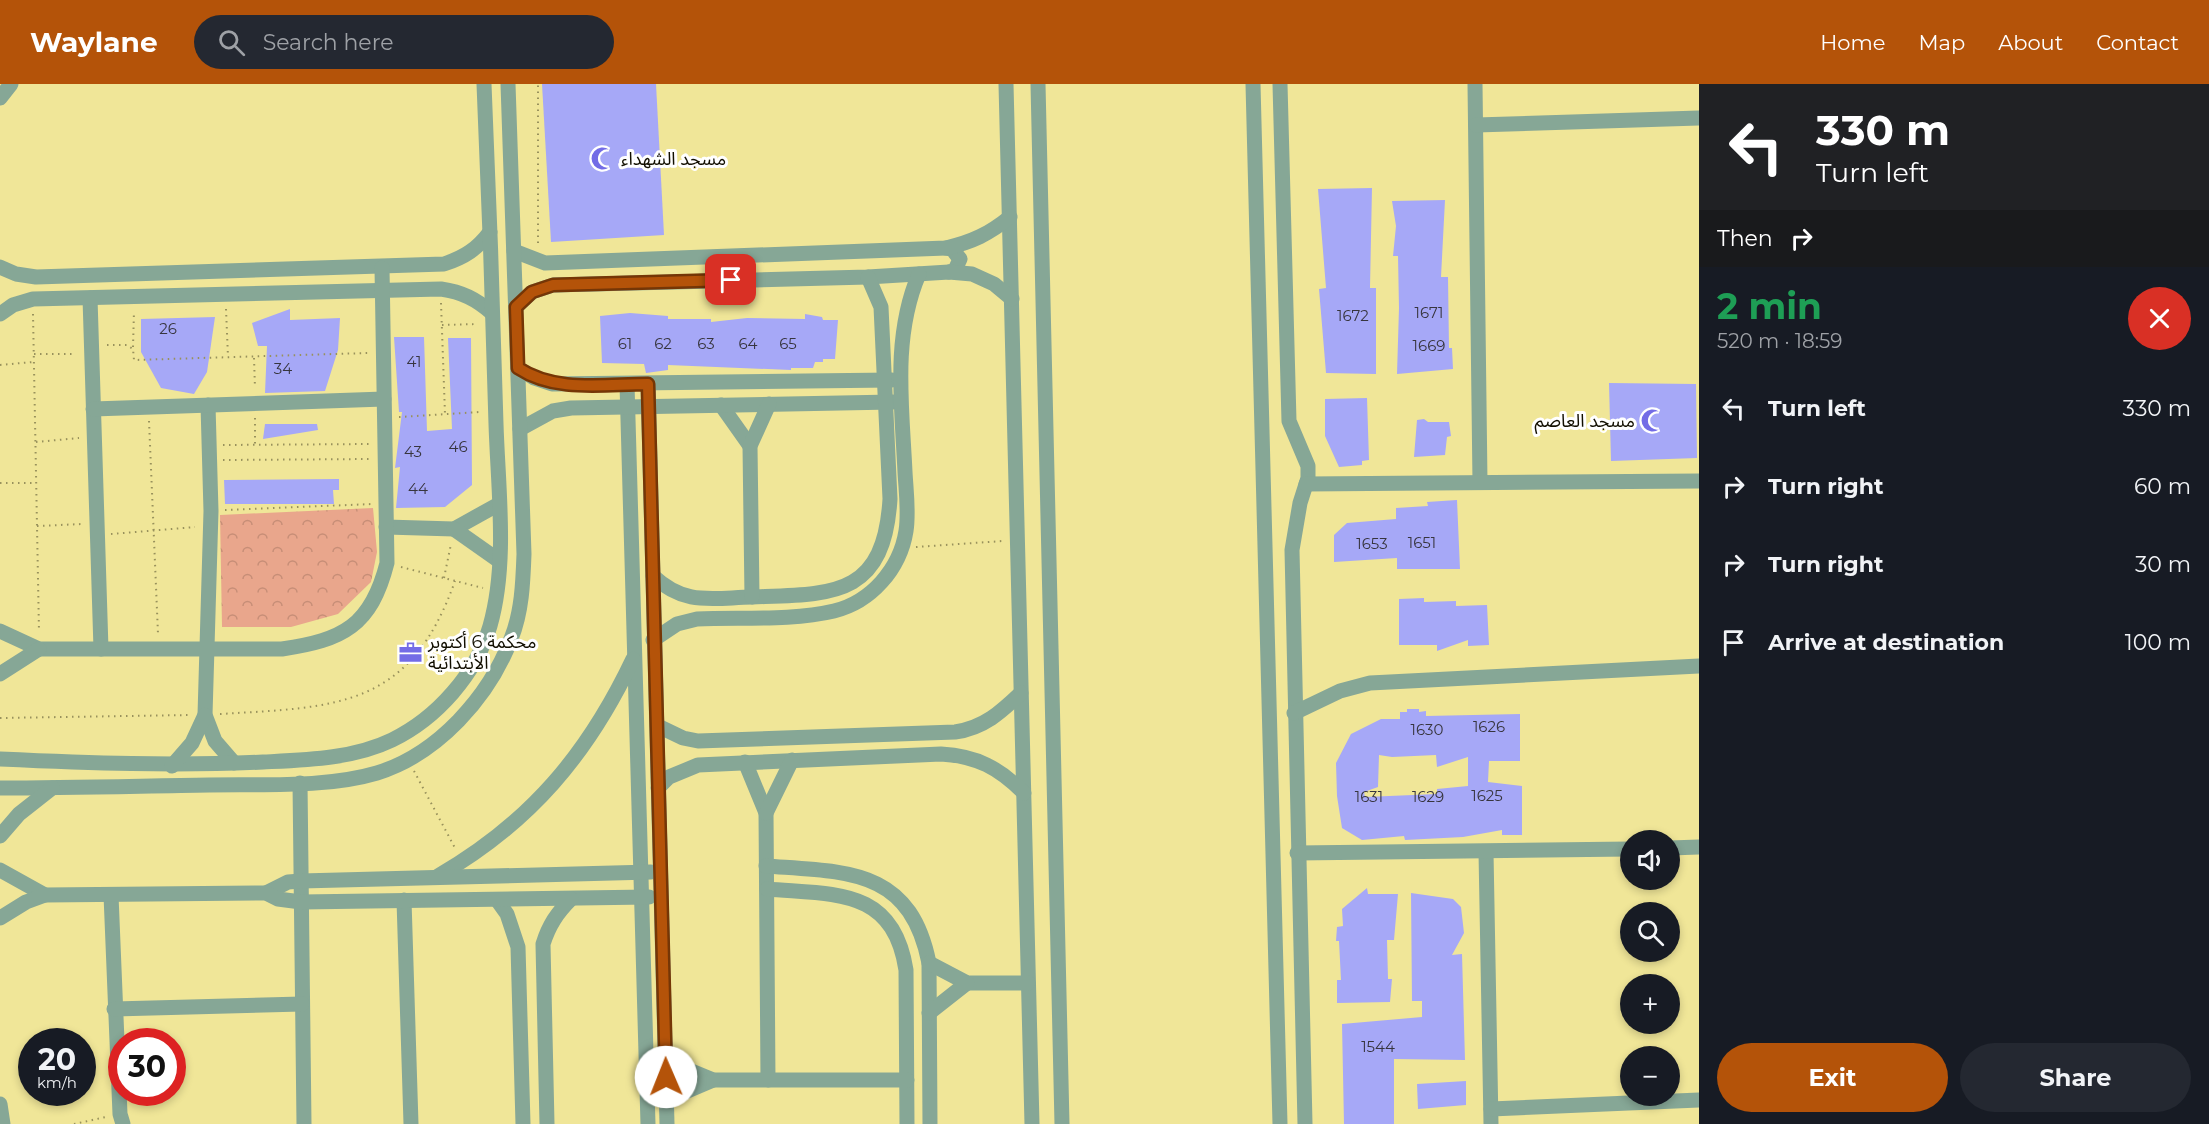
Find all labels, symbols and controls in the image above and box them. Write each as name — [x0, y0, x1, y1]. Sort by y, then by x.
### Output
search box — [194, 15, 614, 69]
text: Waylane — [30, 25, 158, 59]
icon: search — [215, 26, 248, 59]
text: Search here — [263, 29, 393, 56]
text: Home — [1820, 30, 1885, 55]
text: Map — [1918, 30, 1965, 55]
text: About — [1998, 30, 2063, 55]
text: Contact — [2096, 30, 2179, 55]
text: 330 m — [1816, 104, 1950, 156]
icon: left — [1717, 108, 1795, 186]
mosque icon: مسجد الشهداء — [590, 146, 616, 172]
place label: مسجد الشهداء — [621, 148, 726, 170]
text: Turn left — [1816, 156, 1929, 189]
icon: right — [1785, 222, 1818, 255]
text: Then — [1717, 225, 1773, 252]
pin — [705, 254, 756, 305]
icon: arrive — [714, 263, 747, 296]
text: 2 min — [1717, 284, 1822, 328]
button: close — [2128, 287, 2191, 350]
house number: 1671 — [1415, 303, 1443, 322]
house number: 1672 — [1337, 306, 1369, 325]
house number: 26 — [159, 319, 177, 338]
text: 520 m · 18:59 — [1717, 329, 1842, 353]
house number: 61 — [618, 334, 632, 353]
house number: 62 — [654, 334, 672, 353]
house number: 63 — [697, 334, 715, 353]
house number: 64 — [738, 334, 758, 353]
house number: 65 — [779, 334, 797, 353]
house number: 1669 — [1413, 336, 1445, 355]
house number: 41 — [407, 352, 421, 371]
house number: 34 — [274, 359, 292, 378]
icon: left — [1717, 392, 1750, 425]
text: Turn left — [1768, 395, 1866, 422]
text: 330 m — [2123, 395, 2191, 422]
mosque icon: مسجد العاصم — [1640, 408, 1666, 434]
place label: مسجد العاصم — [1535, 410, 1635, 434]
house number: 46 — [448, 437, 468, 456]
house number: 43 — [404, 442, 422, 461]
icon: right — [1717, 470, 1750, 503]
text: Turn right — [1768, 473, 1883, 500]
text: 60 m — [2134, 473, 2191, 500]
house number: 44 — [408, 479, 428, 498]
house number: 1651 — [1408, 533, 1436, 552]
house number: 1653 — [1356, 534, 1388, 553]
icon: right — [1717, 548, 1750, 581]
text: Turn right — [1768, 551, 1883, 578]
text: 30 m — [2135, 551, 2191, 578]
icon: arrive — [1717, 626, 1750, 659]
text: Arrive at destination — [1768, 629, 2004, 656]
text: 100 m — [2125, 629, 2191, 656]
place label: محكمة 6 أكتوبر الأبتدائية — [427, 631, 536, 674]
office icon: محكمة 6 أكتوبر الأبتدائية — [397, 639, 423, 665]
house number: 1626 — [1473, 717, 1505, 736]
house number: 1630 — [1411, 720, 1444, 739]
house number: 1625 — [1471, 786, 1503, 805]
house number: 1631 — [1355, 787, 1383, 806]
house number: 1629 — [1412, 787, 1444, 806]
map controls — [1620, 830, 1680, 1106]
button: sound — [1620, 830, 1680, 890]
button: search — [1620, 902, 1680, 962]
button: + — [1620, 974, 1680, 1034]
speed limit sign: 30 — [108, 1028, 186, 1106]
house number: 1544 — [1361, 1037, 1395, 1056]
text: 20 — [38, 1041, 76, 1078]
button: Exit — [1717, 1043, 1948, 1112]
button: Share — [1960, 1043, 2191, 1112]
position arrow — [634, 1045, 698, 1109]
button: − — [1620, 1046, 1680, 1106]
text: km/h — [37, 1073, 77, 1092]

